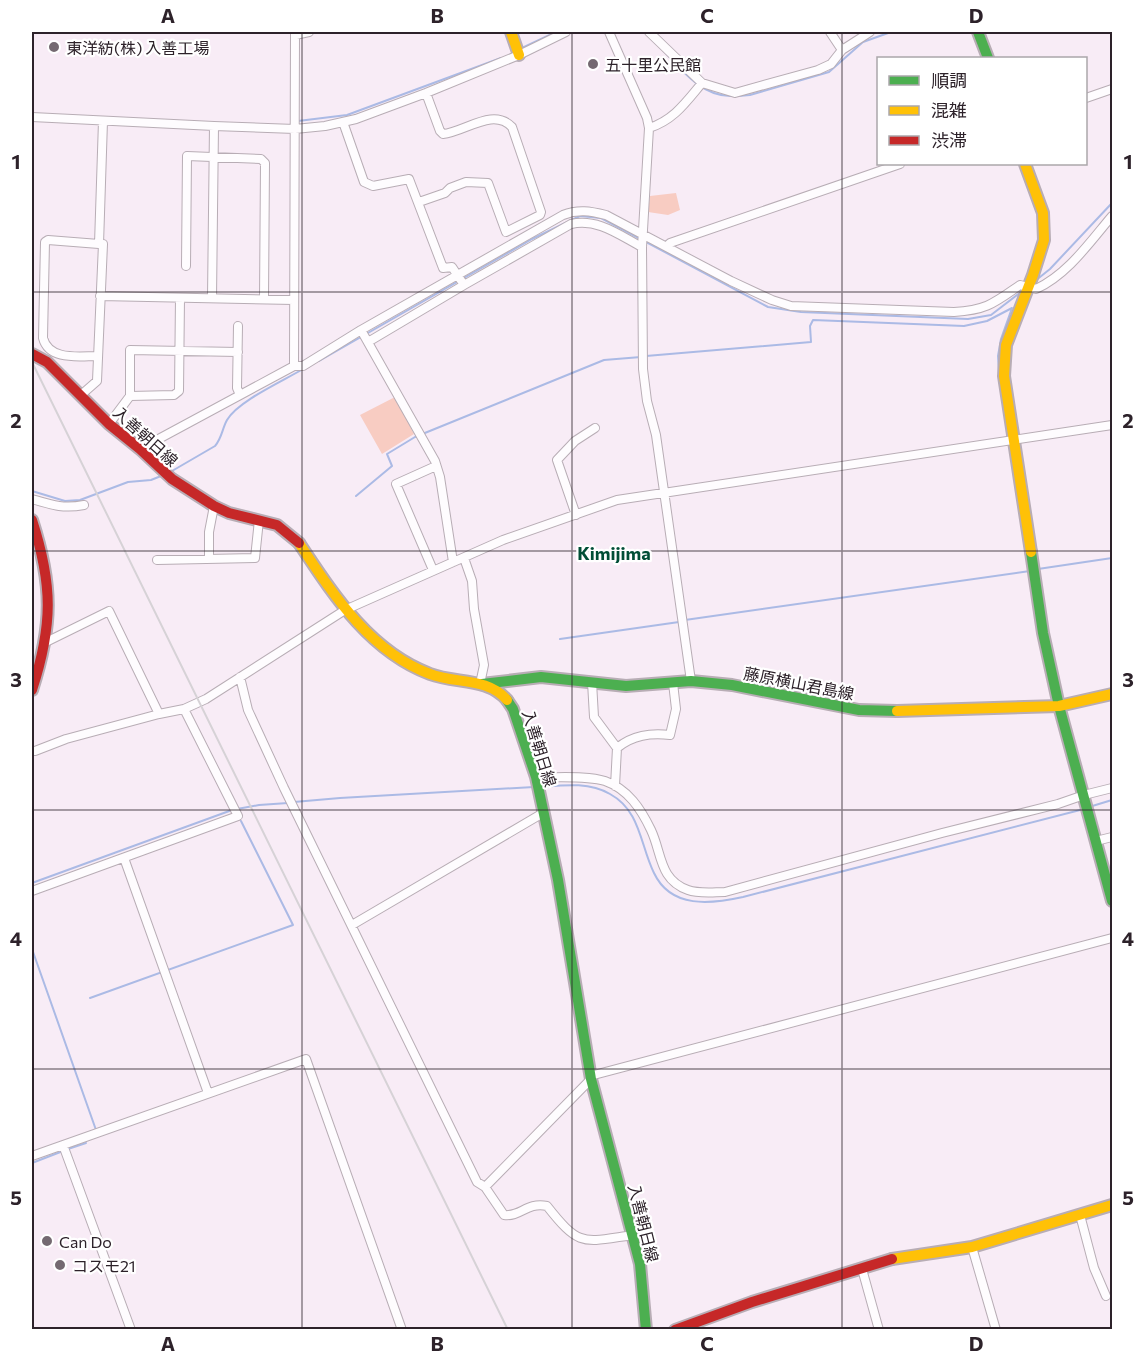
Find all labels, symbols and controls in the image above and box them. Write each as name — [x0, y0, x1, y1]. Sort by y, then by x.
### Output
text: A — [161, 3, 175, 27]
text: B — [430, 3, 444, 27]
text: C — [700, 3, 714, 27]
text: D — [969, 3, 983, 27]
place label: 東洋紡(株) 入善工場 — [66, 38, 209, 57]
marker: 東洋紡(株) 入善工場 — [47, 40, 61, 54]
place label: 五十里公民館 — [605, 55, 701, 74]
marker: 五十里公民館 — [586, 57, 600, 71]
legend — [877, 57, 1087, 165]
text: 順調 — [931, 69, 967, 91]
text: 混雑 — [931, 99, 967, 121]
text: 渋滞 — [931, 129, 967, 151]
text: 1 — [11, 149, 21, 173]
text: 1 — [1123, 149, 1133, 173]
street label: 入善朝日線 — [110, 402, 182, 470]
text: 2 — [10, 408, 22, 432]
text: 2 — [1122, 408, 1134, 432]
district label: Kimijima — [577, 542, 651, 564]
street label: 藤原横山君島線 — [742, 663, 856, 703]
text: 3 — [10, 667, 22, 691]
text: 3 — [1122, 667, 1134, 691]
street label: 入善朝日線 — [519, 707, 561, 789]
text: 4 — [10, 926, 22, 950]
text: 4 — [1122, 926, 1134, 950]
street label: 入善朝日線 — [625, 1182, 663, 1264]
text: 5 — [10, 1185, 22, 1209]
text: 5 — [1122, 1185, 1134, 1209]
place label: Can Do — [59, 1232, 112, 1251]
marker: Can Do — [40, 1234, 54, 1248]
place label: コスモ21 — [72, 1256, 136, 1275]
marker: コスモ21 — [53, 1258, 67, 1272]
text: A — [161, 1331, 175, 1355]
text: B — [430, 1331, 444, 1355]
text: C — [700, 1331, 714, 1355]
text: D — [969, 1331, 983, 1355]

